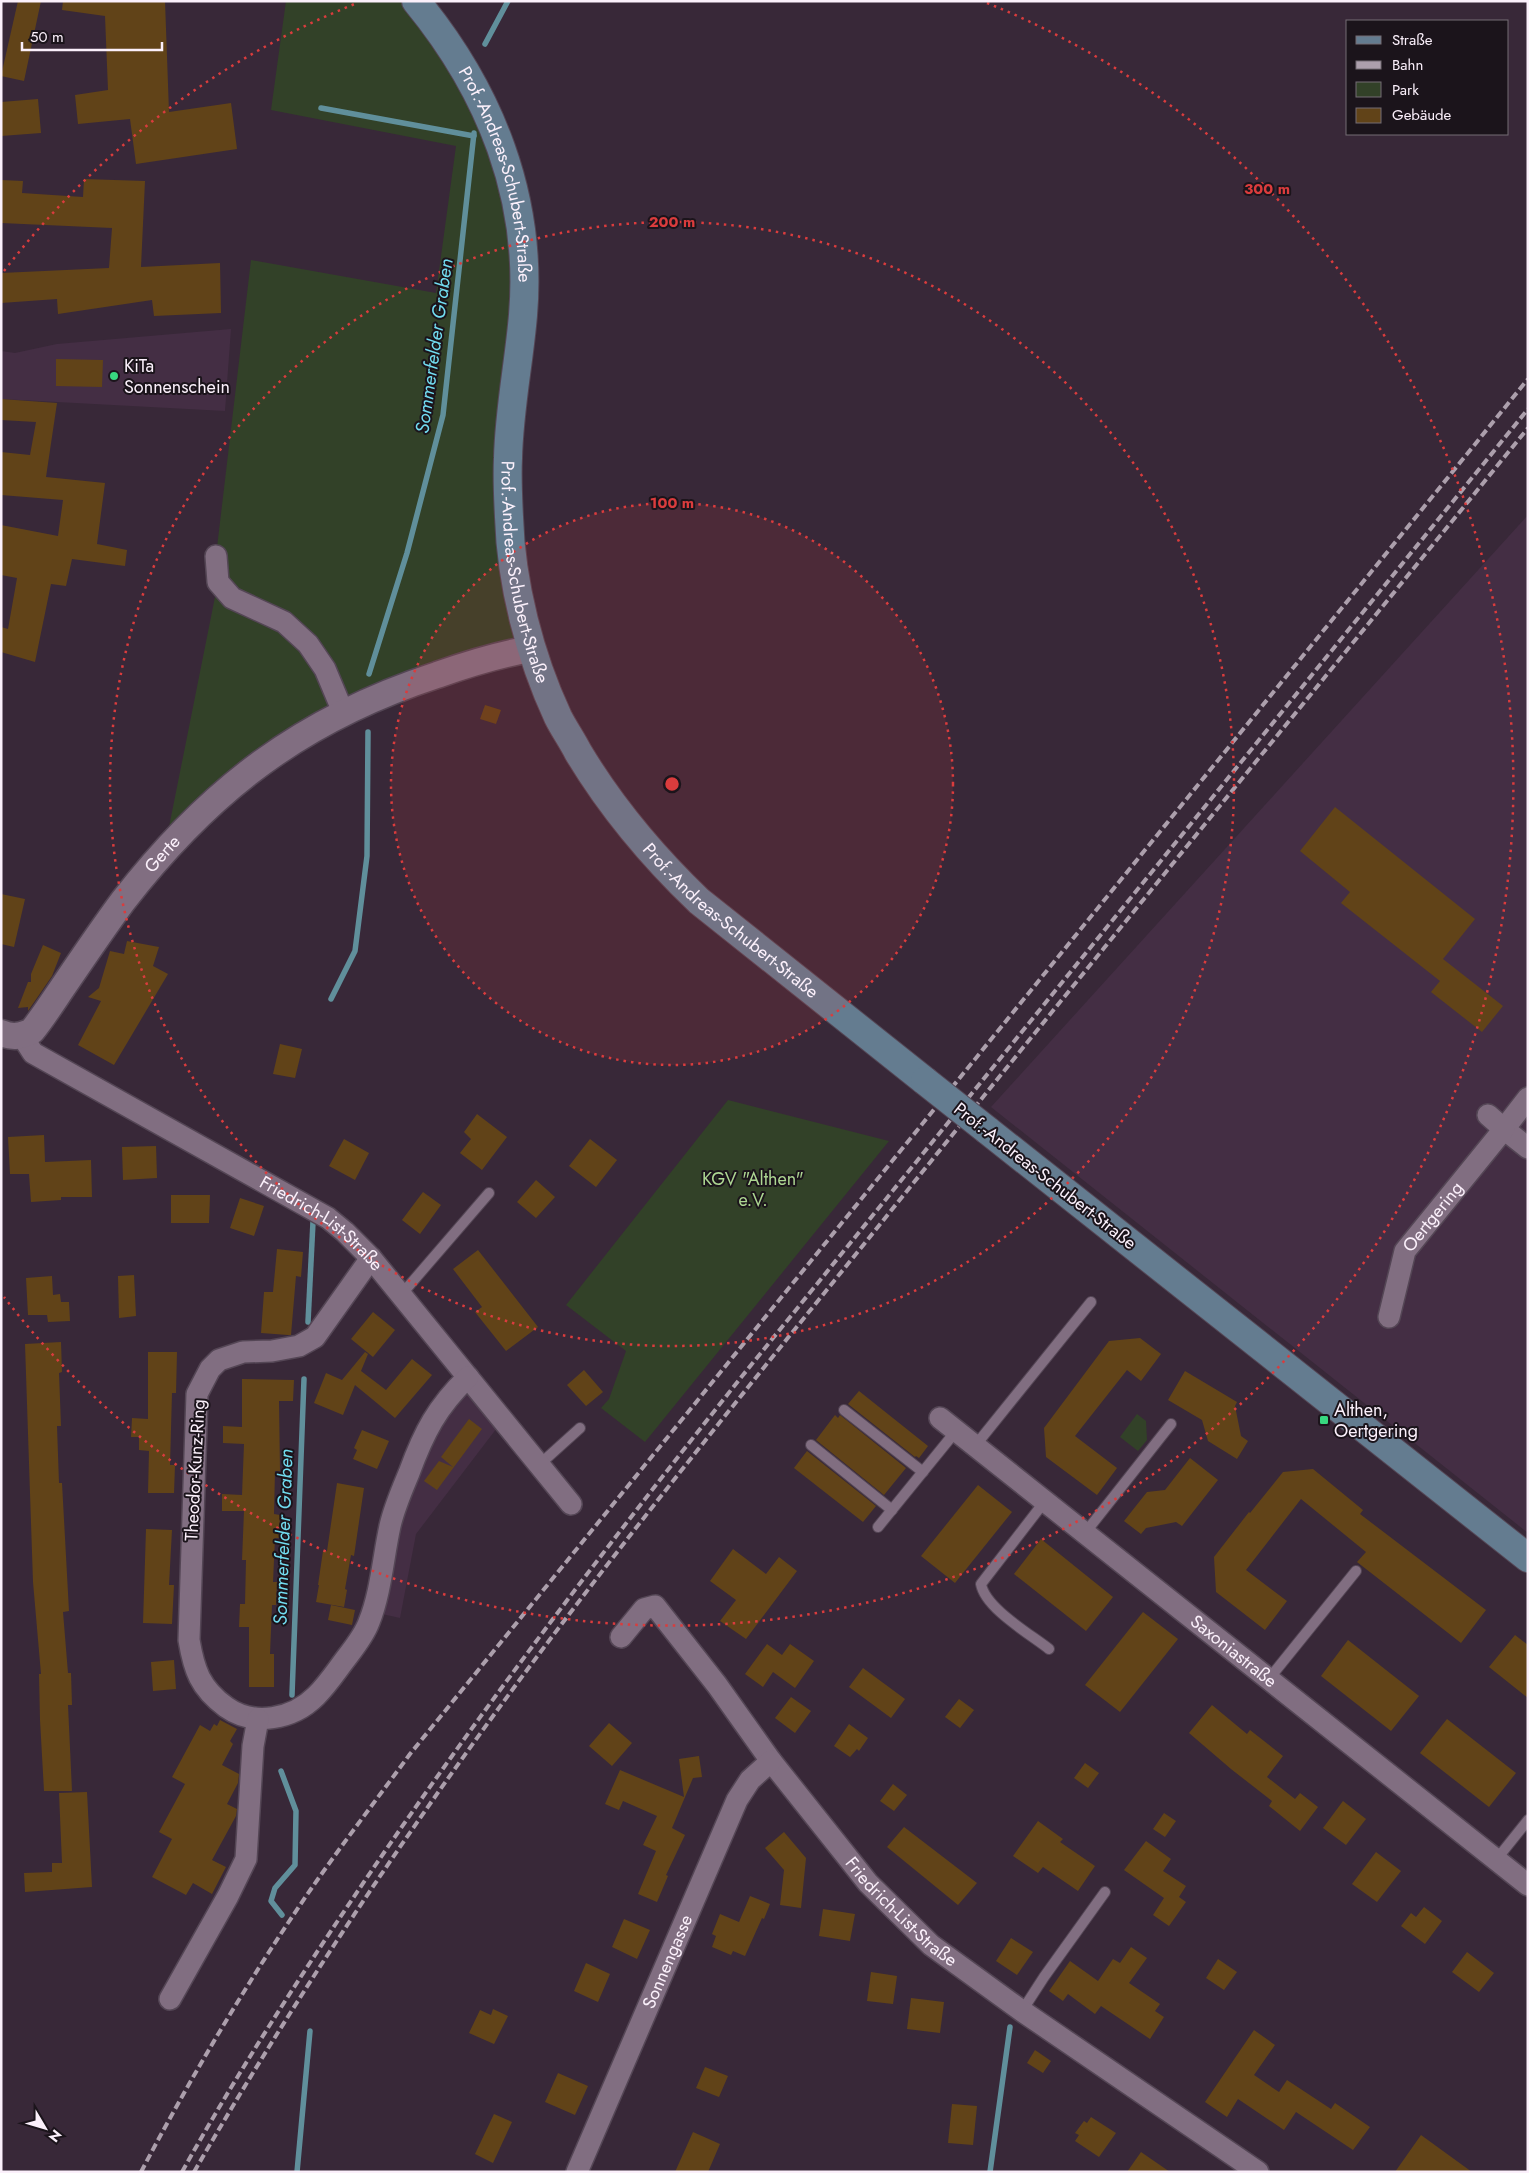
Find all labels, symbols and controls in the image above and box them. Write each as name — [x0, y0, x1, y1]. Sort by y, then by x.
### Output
scale bar — [22, 20, 162, 52]
legend — [1346, 20, 1509, 135]
text: 50 m — [30, 26, 64, 48]
text: Straße — [1392, 29, 1433, 51]
text: Bahn — [1392, 54, 1423, 76]
street label: Prof.-Andreas-Schubert-Straße — [452, 61, 537, 283]
text: Park — [1392, 79, 1419, 101]
text: Gebäude — [1392, 104, 1452, 126]
text: 300 m — [1244, 178, 1290, 200]
text: 200 m — [649, 211, 695, 233]
water label: Sommerfelder Graben — [408, 257, 460, 435]
place label: KiTa Sonnenschein — [124, 353, 230, 400]
marker: KiTa Sonnenschein — [108, 370, 120, 382]
street label: Prof.-Andreas-Schubert-Straße — [495, 460, 556, 687]
text: 100 m — [650, 492, 694, 514]
centre of rings — [663, 775, 681, 793]
street label: Gerte — [138, 829, 186, 879]
street label: Prof.-Andreas-Schubert-Straße — [637, 837, 824, 1004]
street label: Prof.-Andreas-Schubert-Straße — [948, 1096, 1142, 1256]
park label: KGV "Althen" e.V. — [702, 1166, 804, 1213]
street label: Friedrich-List-Straße — [255, 1169, 389, 1276]
street label: Oertgering — [1396, 1176, 1469, 1258]
place label: Althen, Oertgering — [1334, 1397, 1418, 1444]
street label: Theodor-Kunz-Ring — [178, 1398, 212, 1542]
marker: Althen, Oertgering — [1318, 1414, 1330, 1426]
water label: Sommerfelder Graben — [266, 1448, 300, 1626]
street label: Saxoniastraße — [1185, 1609, 1283, 1694]
street label: Friedrich-List-Straße — [839, 1851, 963, 1973]
street label: Sonnengasse — [636, 1911, 699, 2013]
north arrow — [20, 2103, 70, 2153]
text: N — [44, 2125, 67, 2147]

